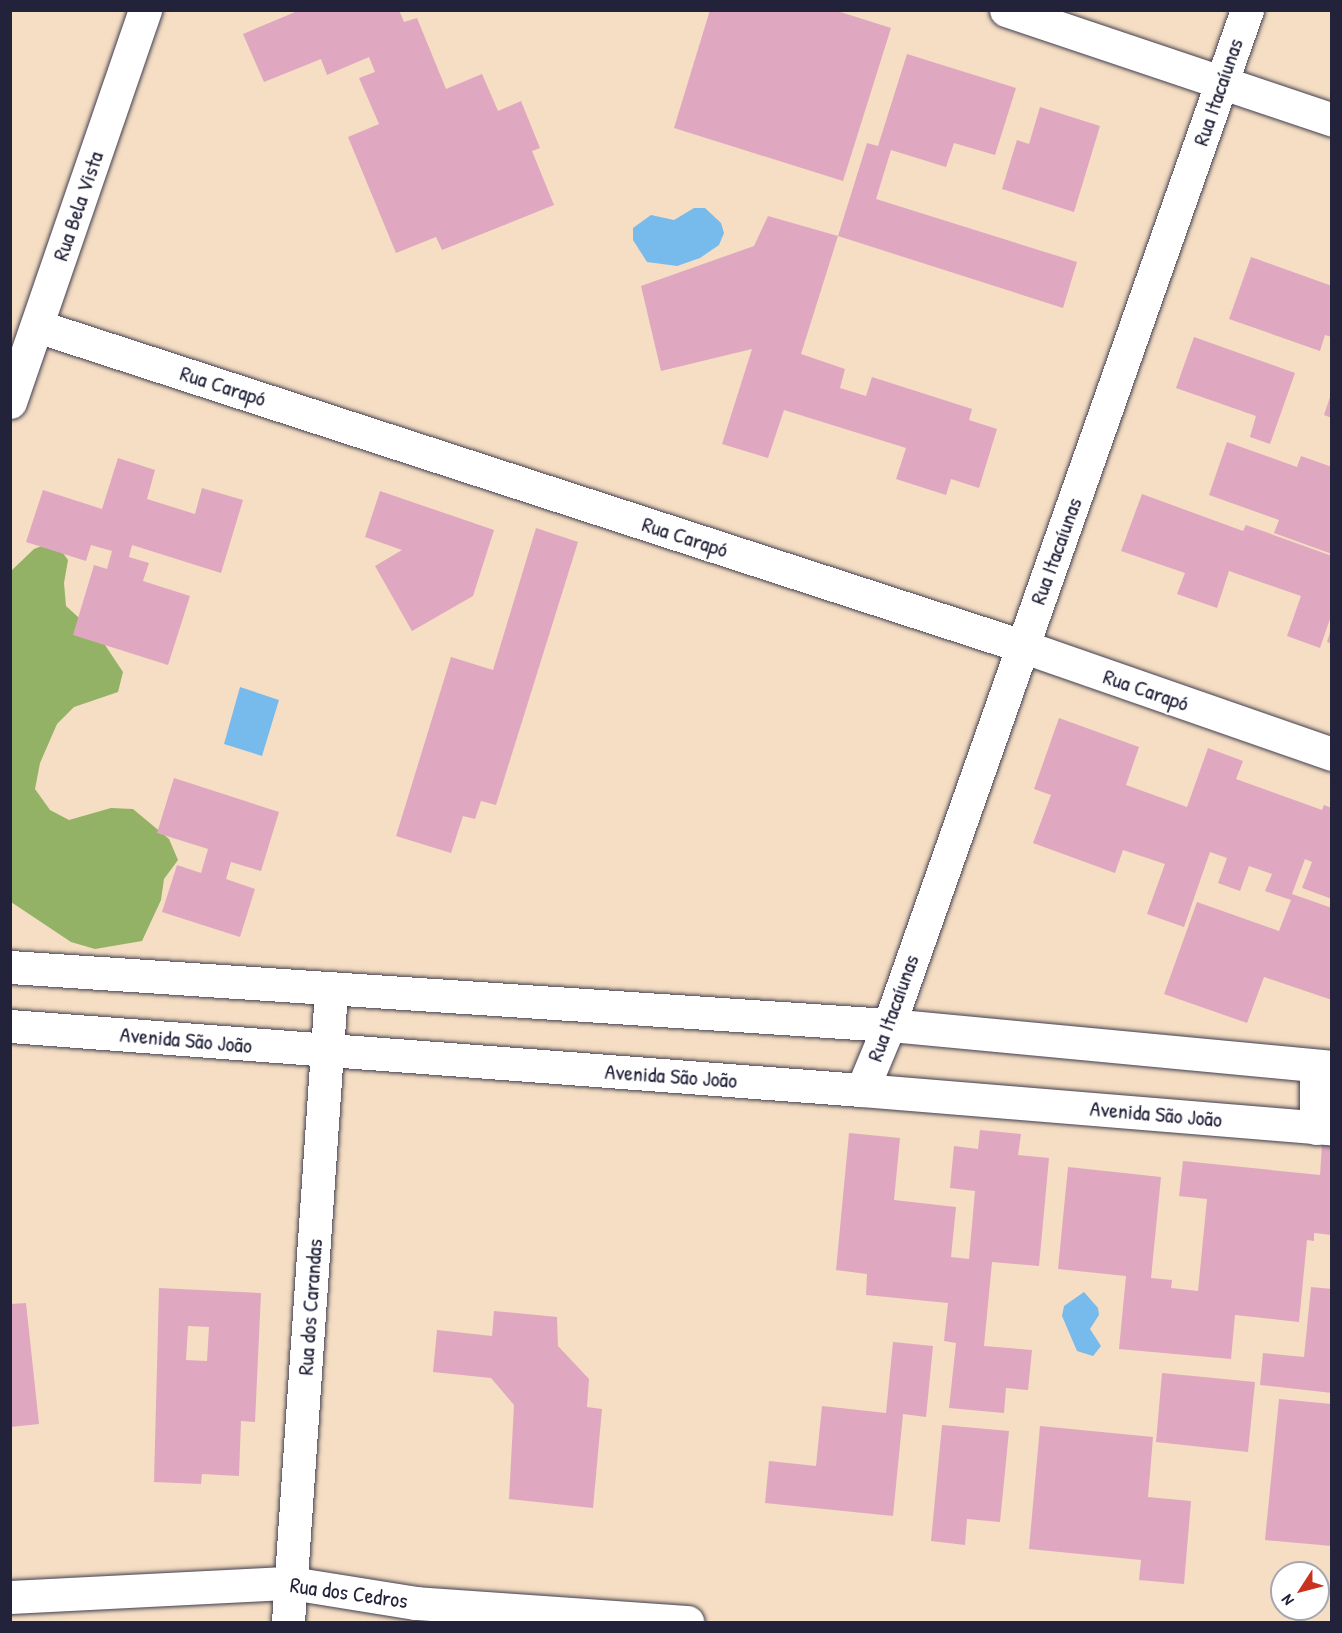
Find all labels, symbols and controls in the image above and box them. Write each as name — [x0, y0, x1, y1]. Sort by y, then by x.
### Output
street label: Rua Itacaíunas — [1187, 35, 1249, 149]
street label: Rua Bela Vista — [47, 148, 109, 264]
street label: Rua Carapó — [177, 360, 269, 412]
street label: Rua Itacaíunas — [1024, 494, 1088, 608]
street label: Rua Carapó — [639, 511, 731, 563]
street label: Rua Carapó — [1100, 663, 1192, 717]
street label: Rua Itacaíunas — [861, 951, 925, 1065]
street label: Avenida São João — [119, 1021, 253, 1059]
street label: Avenida São João — [604, 1058, 738, 1094]
street label: Avenida São João — [1089, 1095, 1223, 1133]
street label: Rua dos Carandas — [292, 1238, 328, 1376]
north arrow — [1270, 1561, 1330, 1621]
street label: Rua dos Cedros — [288, 1572, 410, 1614]
text: N — [1276, 1591, 1298, 1610]

